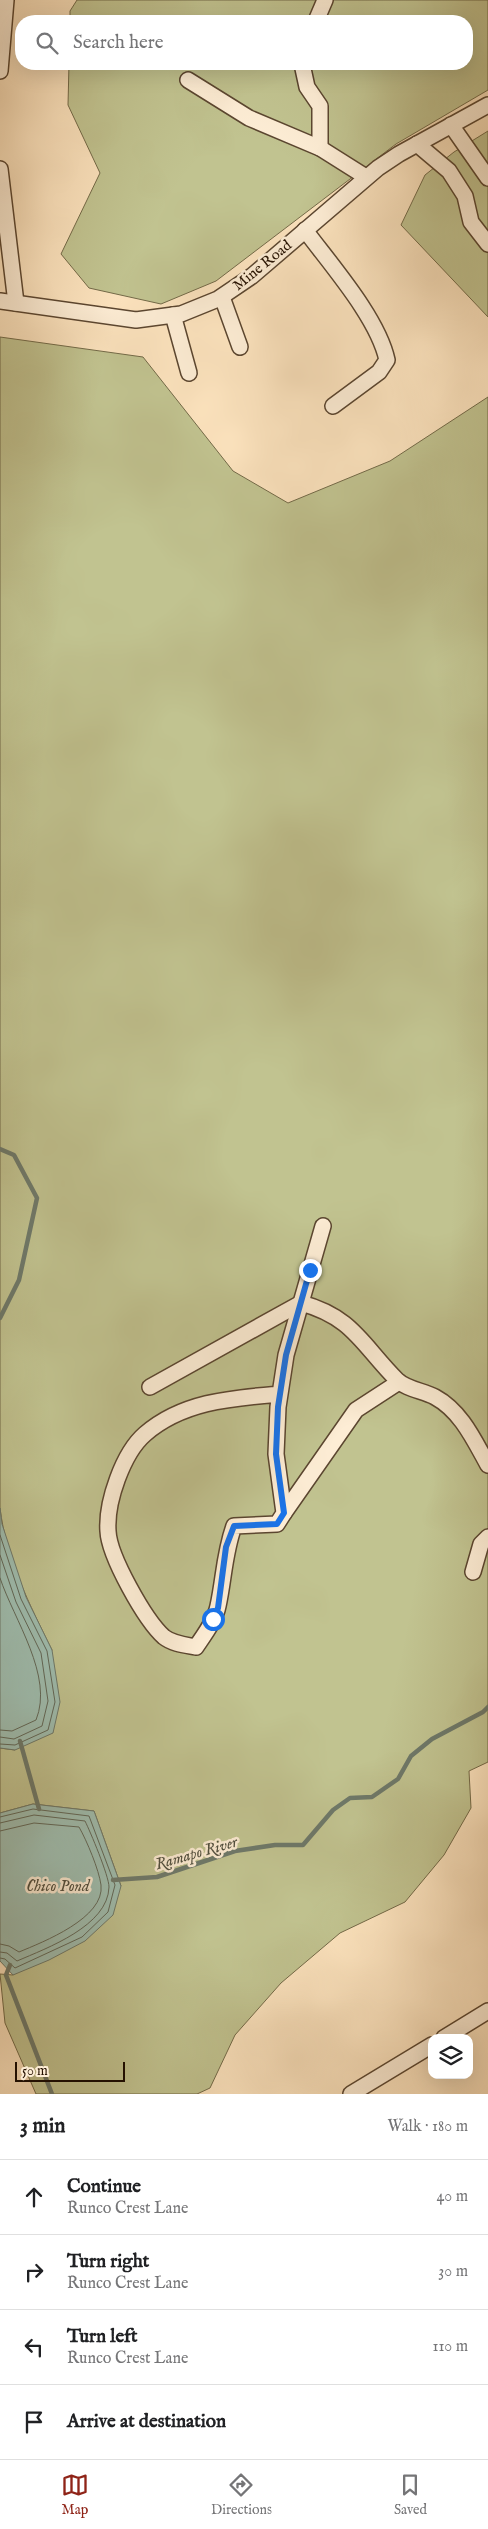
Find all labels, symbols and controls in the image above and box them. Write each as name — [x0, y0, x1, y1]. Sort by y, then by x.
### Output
search box — [15, 15, 473, 70]
icon: search — [33, 29, 61, 57]
text: Search here — [73, 31, 164, 55]
street label: Mine Road — [229, 235, 296, 295]
route end — [299, 1259, 322, 1282]
route start — [202, 1608, 225, 1631]
water label: Ramapo River — [153, 1832, 241, 1875]
water label: Chico Pond — [26, 1877, 91, 1897]
map controls — [428, 2034, 473, 2079]
button: layers — [428, 2034, 473, 2079]
scale bar — [15, 2059, 125, 2082]
text: 50 m — [22, 2062, 48, 2080]
text: 3 min — [20, 2113, 65, 2140]
text: Walk · 180 m — [387, 2117, 468, 2137]
text: Continue — [67, 2175, 141, 2199]
icon: ahead — [20, 2183, 48, 2211]
text: 40 m — [436, 2187, 468, 2207]
text: Runco Crest Lane — [67, 2199, 188, 2219]
text: Turn right — [67, 2250, 149, 2274]
icon: right — [20, 2258, 48, 2286]
text: 30 m — [438, 2262, 468, 2282]
text: Runco Crest Lane — [67, 2274, 188, 2294]
text: Turn left — [67, 2325, 138, 2349]
icon: left — [20, 2333, 48, 2361]
text: 110 m — [432, 2337, 468, 2357]
text: Runco Crest Lane — [67, 2349, 188, 2369]
icon: arrive — [20, 2408, 48, 2436]
text: Arrive at destination — [67, 2410, 226, 2434]
tab: Map — [61, 2471, 89, 2519]
tab: Directions — [211, 2471, 272, 2519]
tab: Saved — [394, 2471, 427, 2519]

